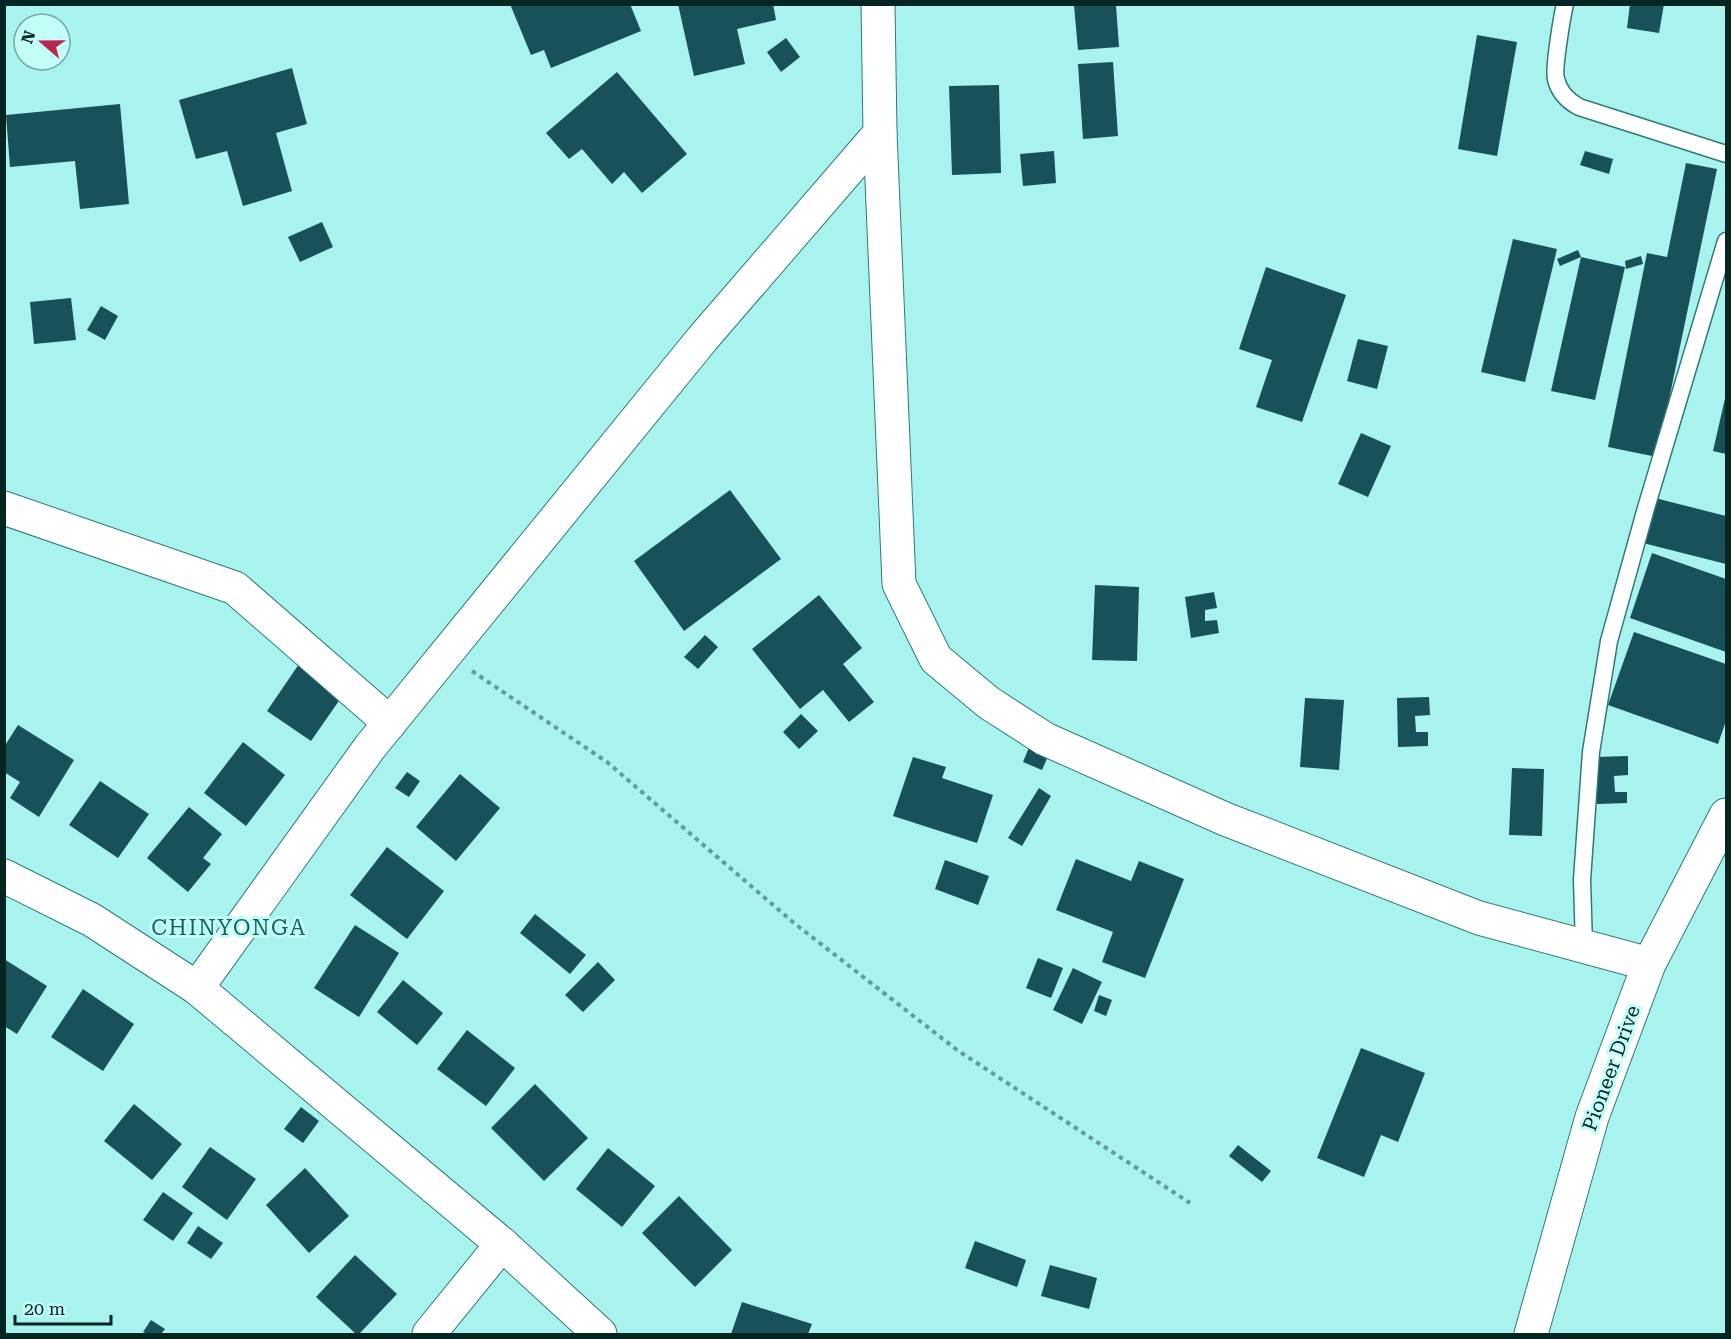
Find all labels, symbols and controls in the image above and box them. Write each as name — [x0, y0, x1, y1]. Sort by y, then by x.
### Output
north arrow — [12, 12, 72, 72]
text: N — [17, 28, 39, 46]
district label: CHINYONGA — [151, 915, 307, 940]
street label: Pioneer Drive — [1577, 1002, 1645, 1134]
scale bar — [15, 1288, 111, 1326]
text: 20 m — [24, 1298, 65, 1319]

